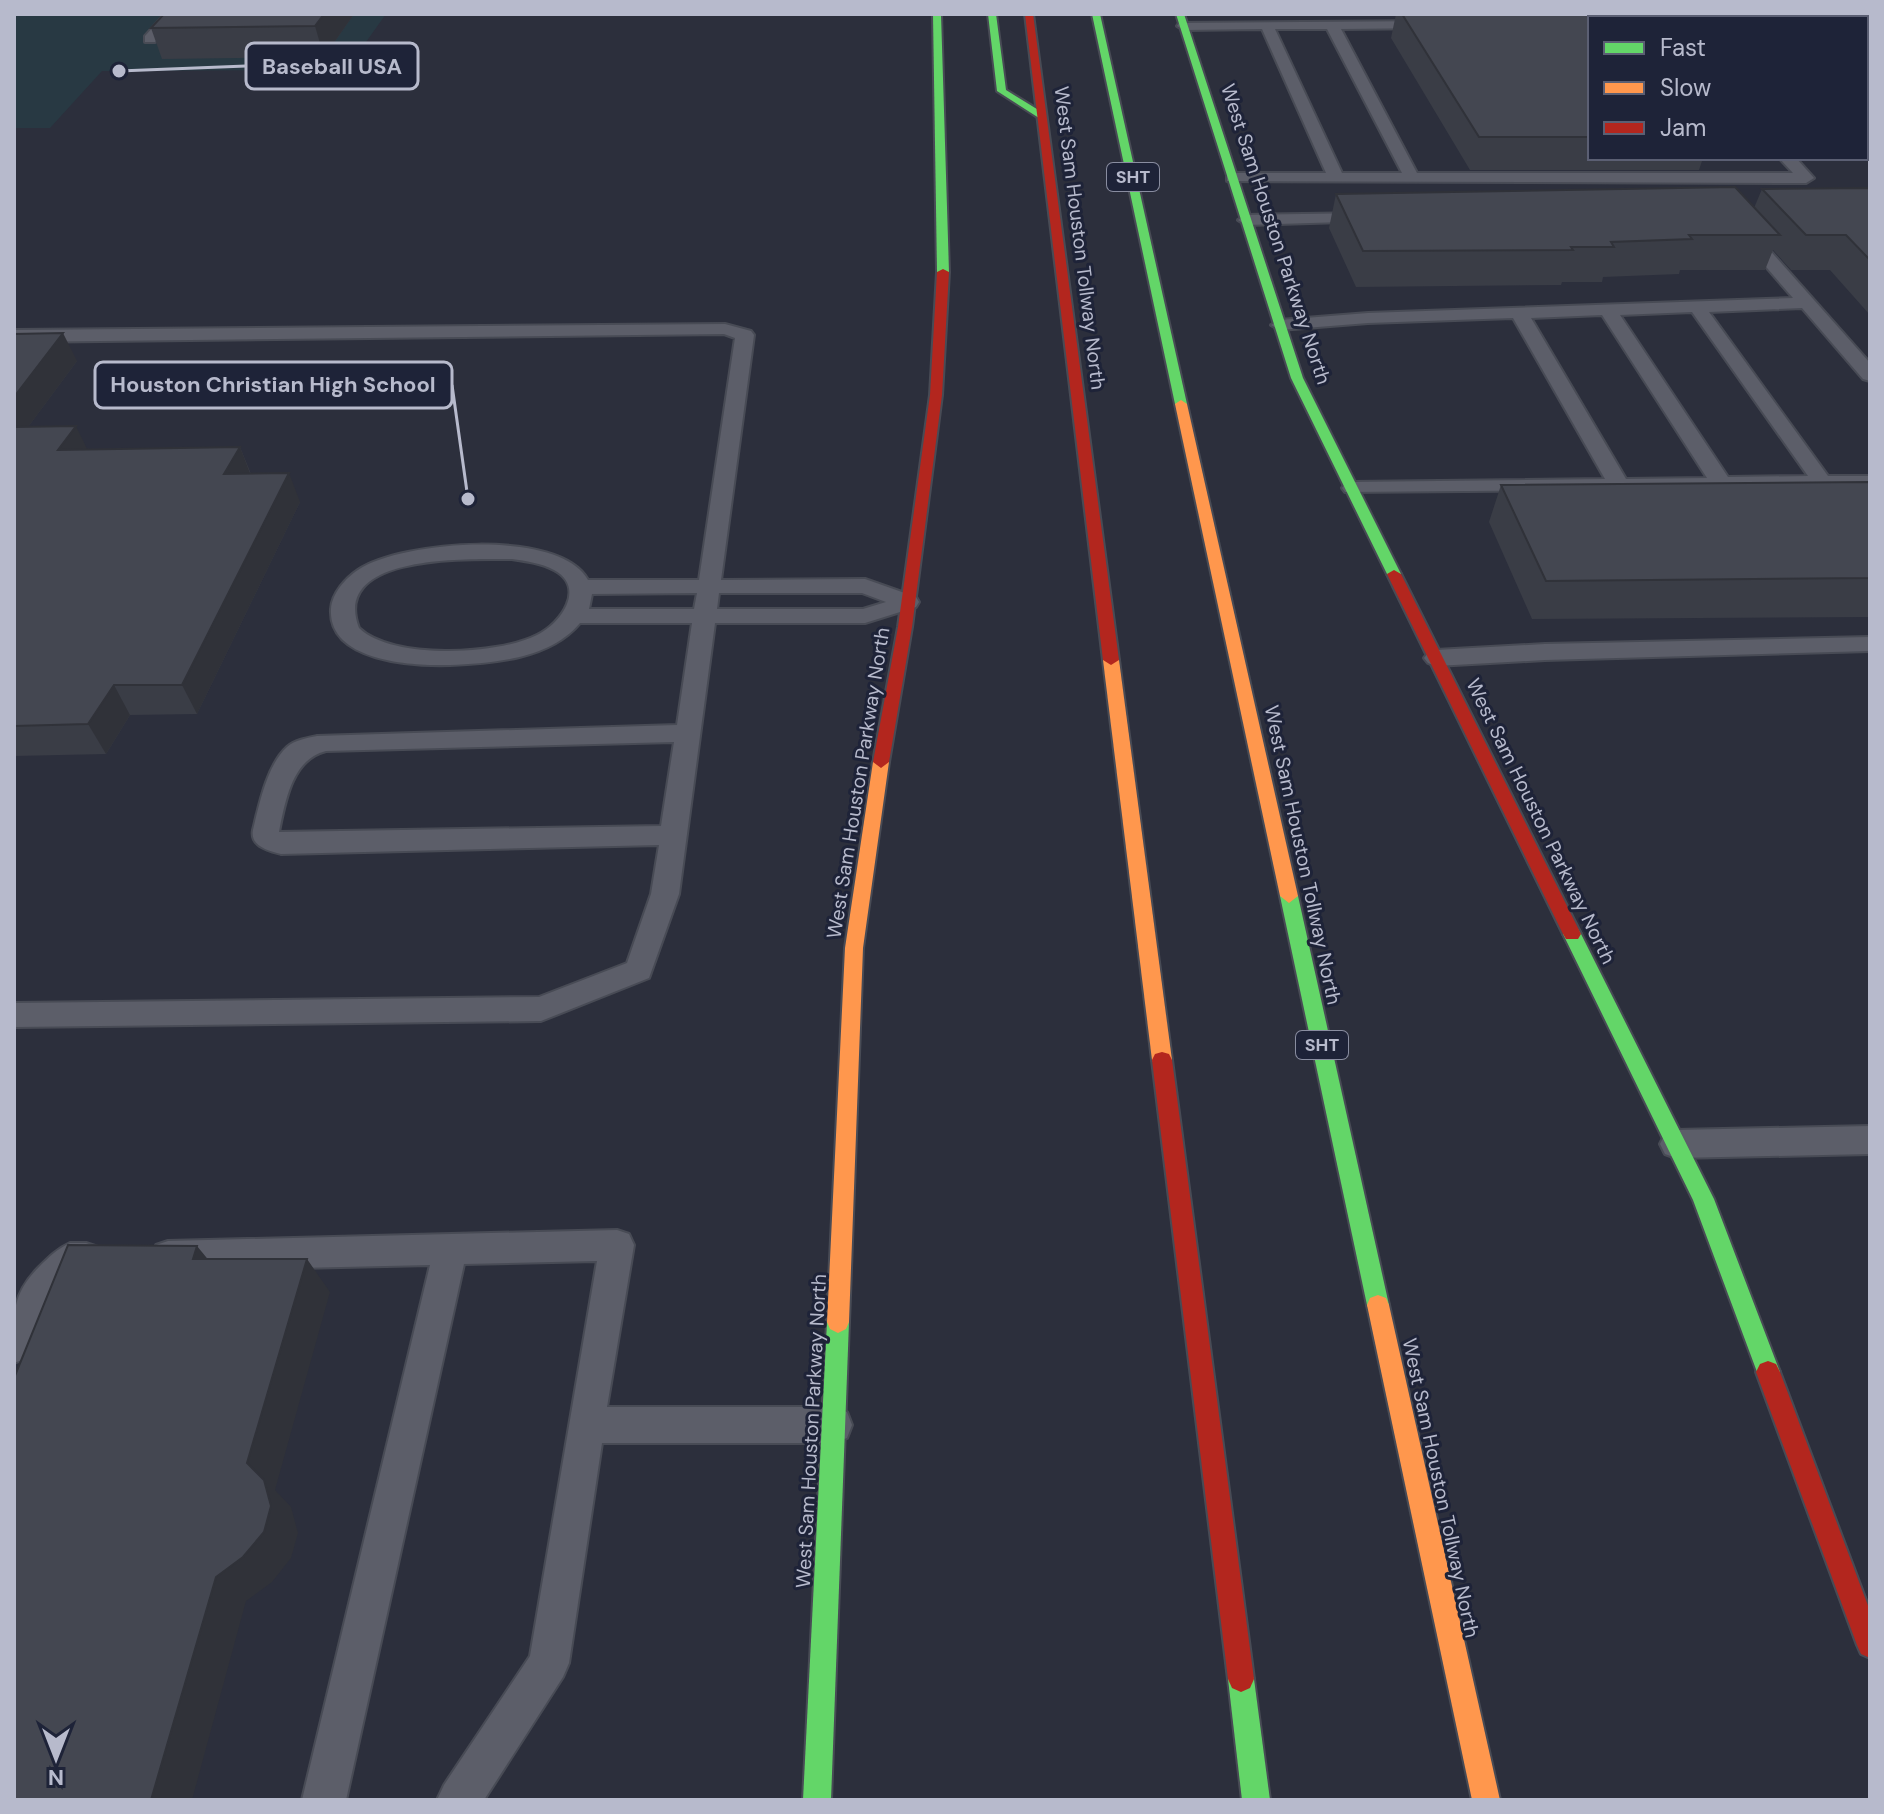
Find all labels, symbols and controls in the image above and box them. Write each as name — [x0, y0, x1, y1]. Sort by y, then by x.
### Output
legend — [1588, 16, 1868, 160]
text: Fast — [1660, 32, 1706, 63]
callout: Baseball USA — [246, 43, 418, 89]
text: Baseball USA — [262, 52, 402, 81]
text: Slow — [1660, 72, 1711, 103]
street label: West Sam Houston Parkway North — [1215, 80, 1337, 388]
street label: West Sam Houston Tollway North — [1048, 85, 1112, 391]
text: Jam — [1660, 112, 1706, 143]
road number: SHT — [1107, 163, 1159, 191]
callout: Houston Christian High School — [95, 362, 452, 408]
text: Houston Christian High School — [110, 370, 436, 399]
street label: West Sam Houston Parkway North — [821, 626, 895, 940]
street label: West Sam Houston Parkway North — [1460, 674, 1622, 968]
street label: West Sam Houston Tollway North — [1259, 703, 1347, 1007]
road number: SHT — [1296, 1031, 1348, 1059]
street label: West Sam Houston Parkway North — [790, 1273, 832, 1589]
street label: West Sam Houston Tollway North — [1397, 1336, 1485, 1640]
north arrow — [16, 1718, 96, 1798]
text: N — [48, 1763, 64, 1792]

